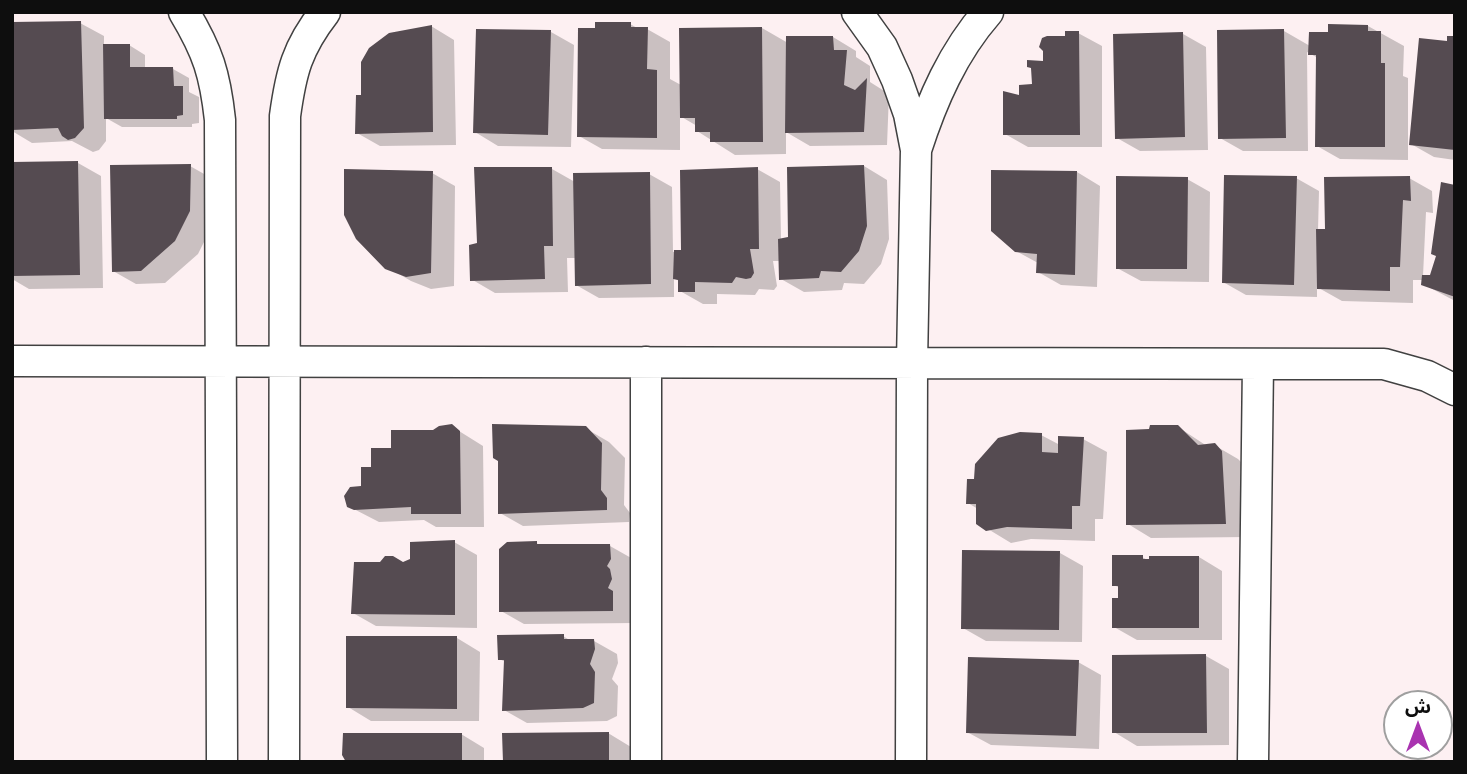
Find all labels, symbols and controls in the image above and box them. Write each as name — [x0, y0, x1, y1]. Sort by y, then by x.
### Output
north arrow — [1383, 690, 1453, 760]
text: ش — [1405, 694, 1431, 718]

